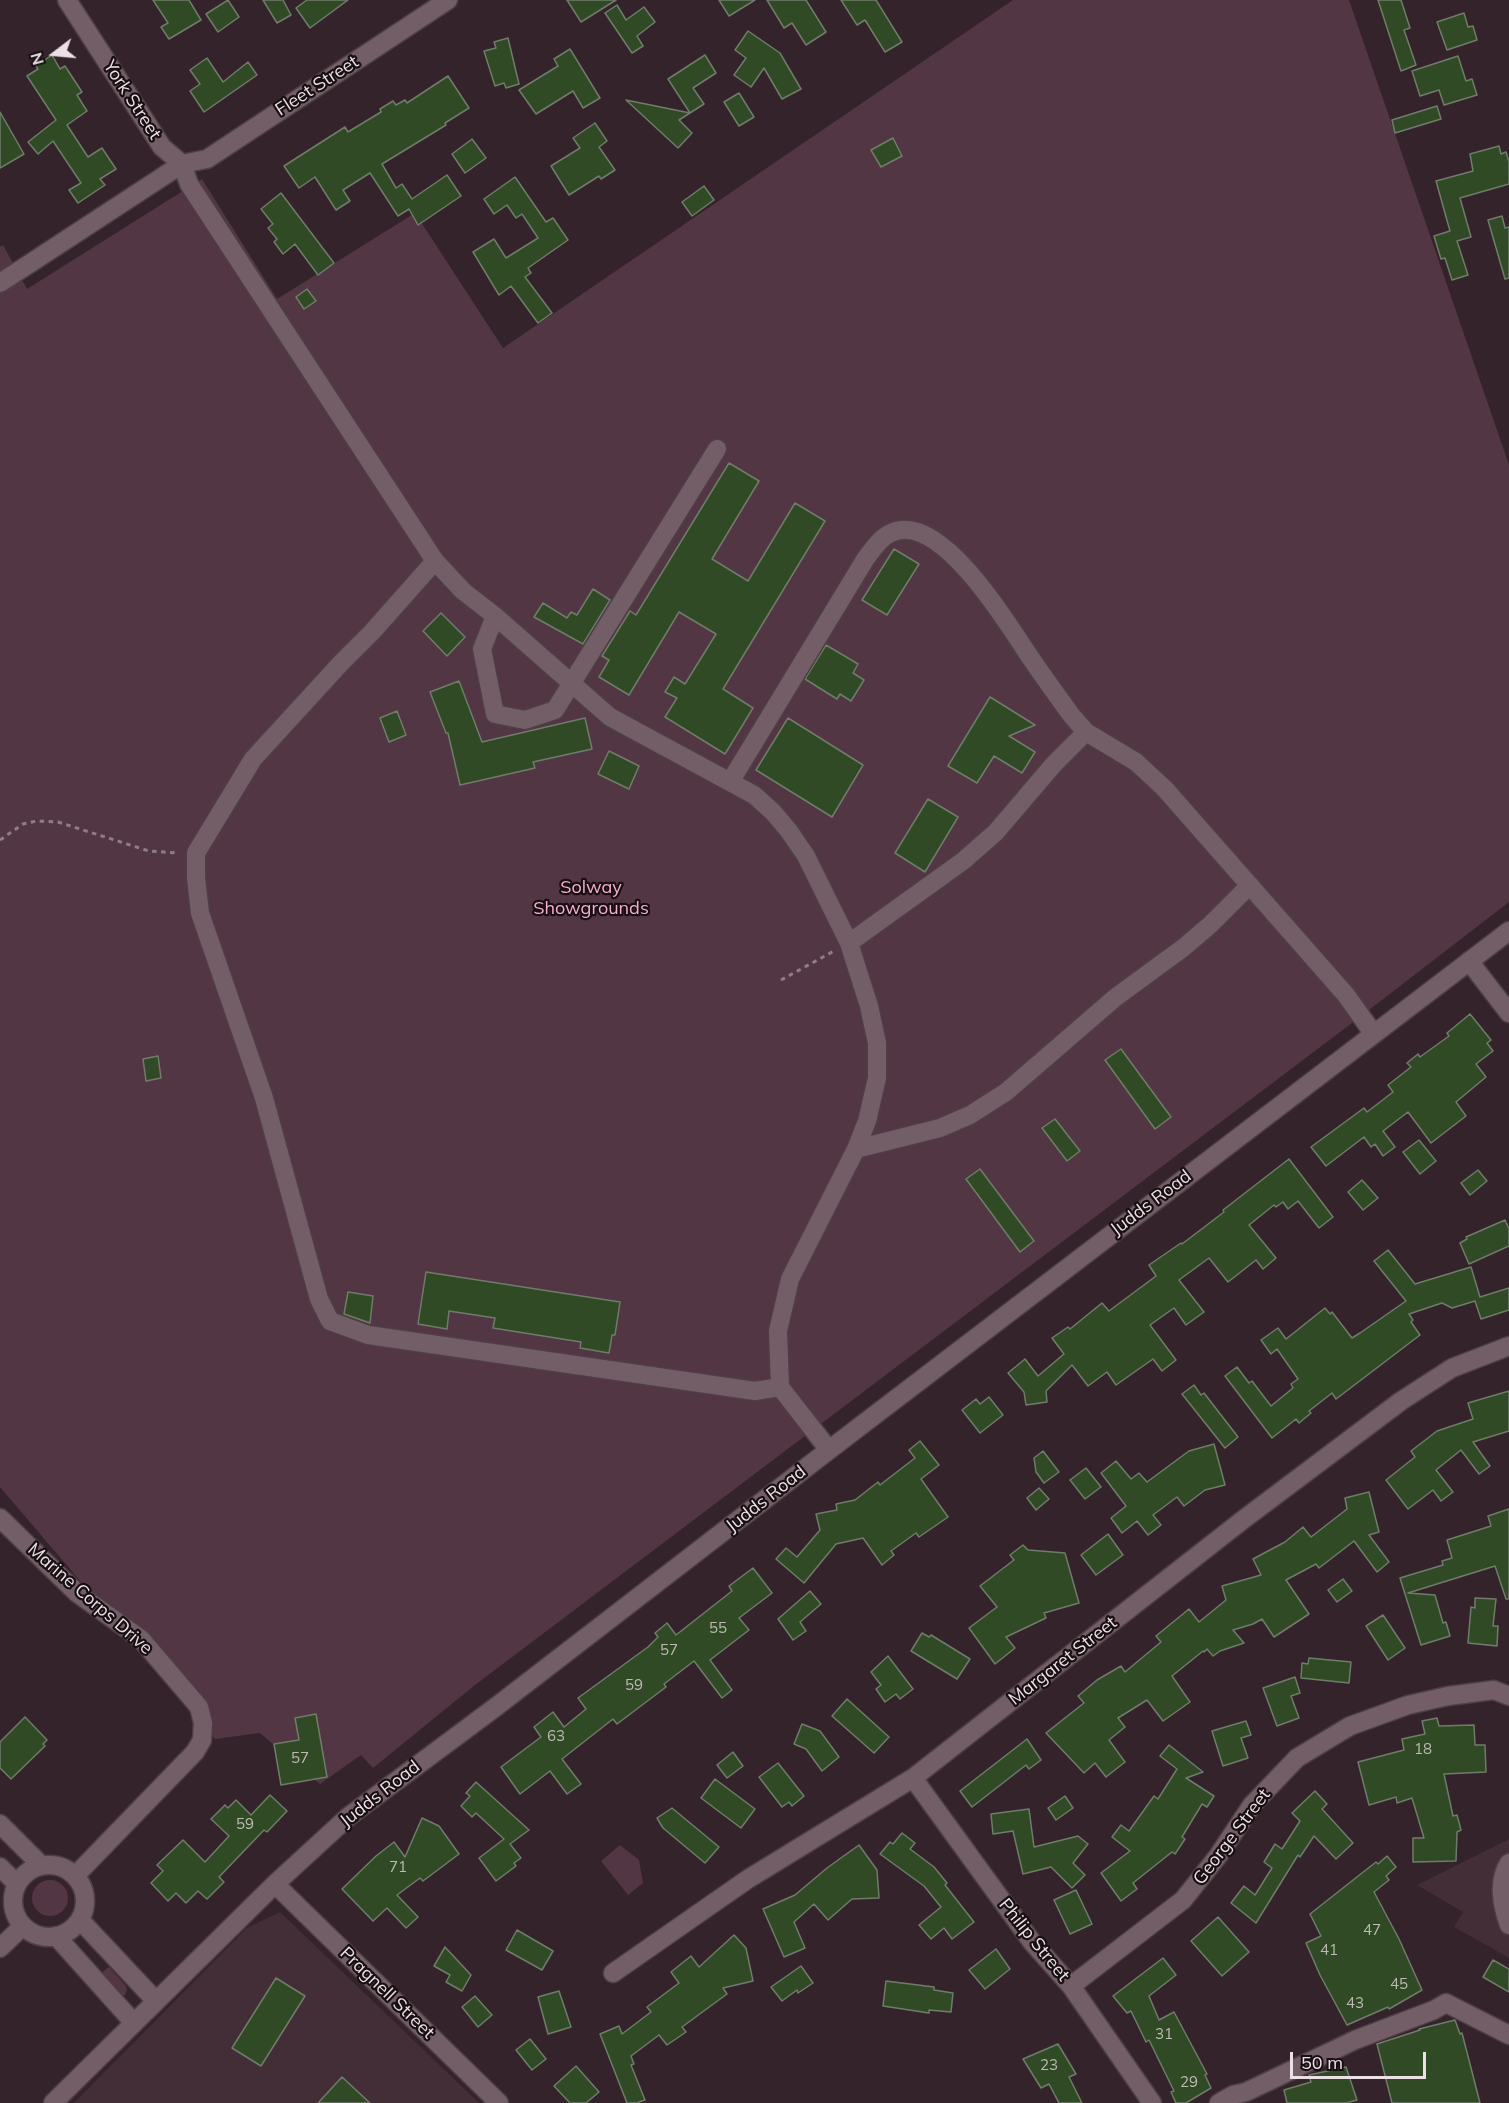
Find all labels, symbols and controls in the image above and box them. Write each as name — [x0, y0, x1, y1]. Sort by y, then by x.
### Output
north arrow — [24, 24, 84, 84]
text: N — [25, 50, 48, 68]
street label: Fleet Street — [271, 51, 363, 121]
street label: York Street — [98, 56, 166, 144]
park label: Solway Showgrounds — [533, 877, 649, 920]
street label: Judds Road — [1106, 1166, 1196, 1240]
street label: Judds Road — [722, 1461, 810, 1537]
street label: Marine Corps Drive — [23, 1539, 157, 1659]
street label: Margaret Street — [1005, 1612, 1121, 1710]
house number: 55 — [709, 1619, 727, 1637]
house number: 57 — [660, 1641, 678, 1659]
house number: 59 — [625, 1676, 643, 1694]
house number: 63 — [547, 1727, 565, 1745]
house number: 18 — [1414, 1740, 1432, 1758]
house number: 57 — [291, 1749, 309, 1767]
street label: Judds Road — [336, 1756, 424, 1832]
street label: George Street — [1189, 1785, 1275, 1889]
house number: 59 — [236, 1815, 254, 1833]
house number: 71 — [389, 1858, 407, 1876]
street label: Philip Street — [994, 1894, 1074, 1986]
house number: 47 — [1363, 1921, 1381, 1939]
house number: 41 — [1320, 1941, 1338, 1959]
street label: Pragnell Street — [335, 1943, 439, 2043]
house number: 45 — [1390, 1975, 1408, 1993]
house number: 43 — [1346, 1994, 1364, 2012]
house number: 31 — [1155, 2025, 1173, 2043]
scale bar — [1293, 2040, 1430, 2078]
text: 50 m — [1301, 2051, 1343, 2074]
house number: 23 — [1040, 2056, 1058, 2074]
house number: 29 — [1180, 2073, 1198, 2091]

